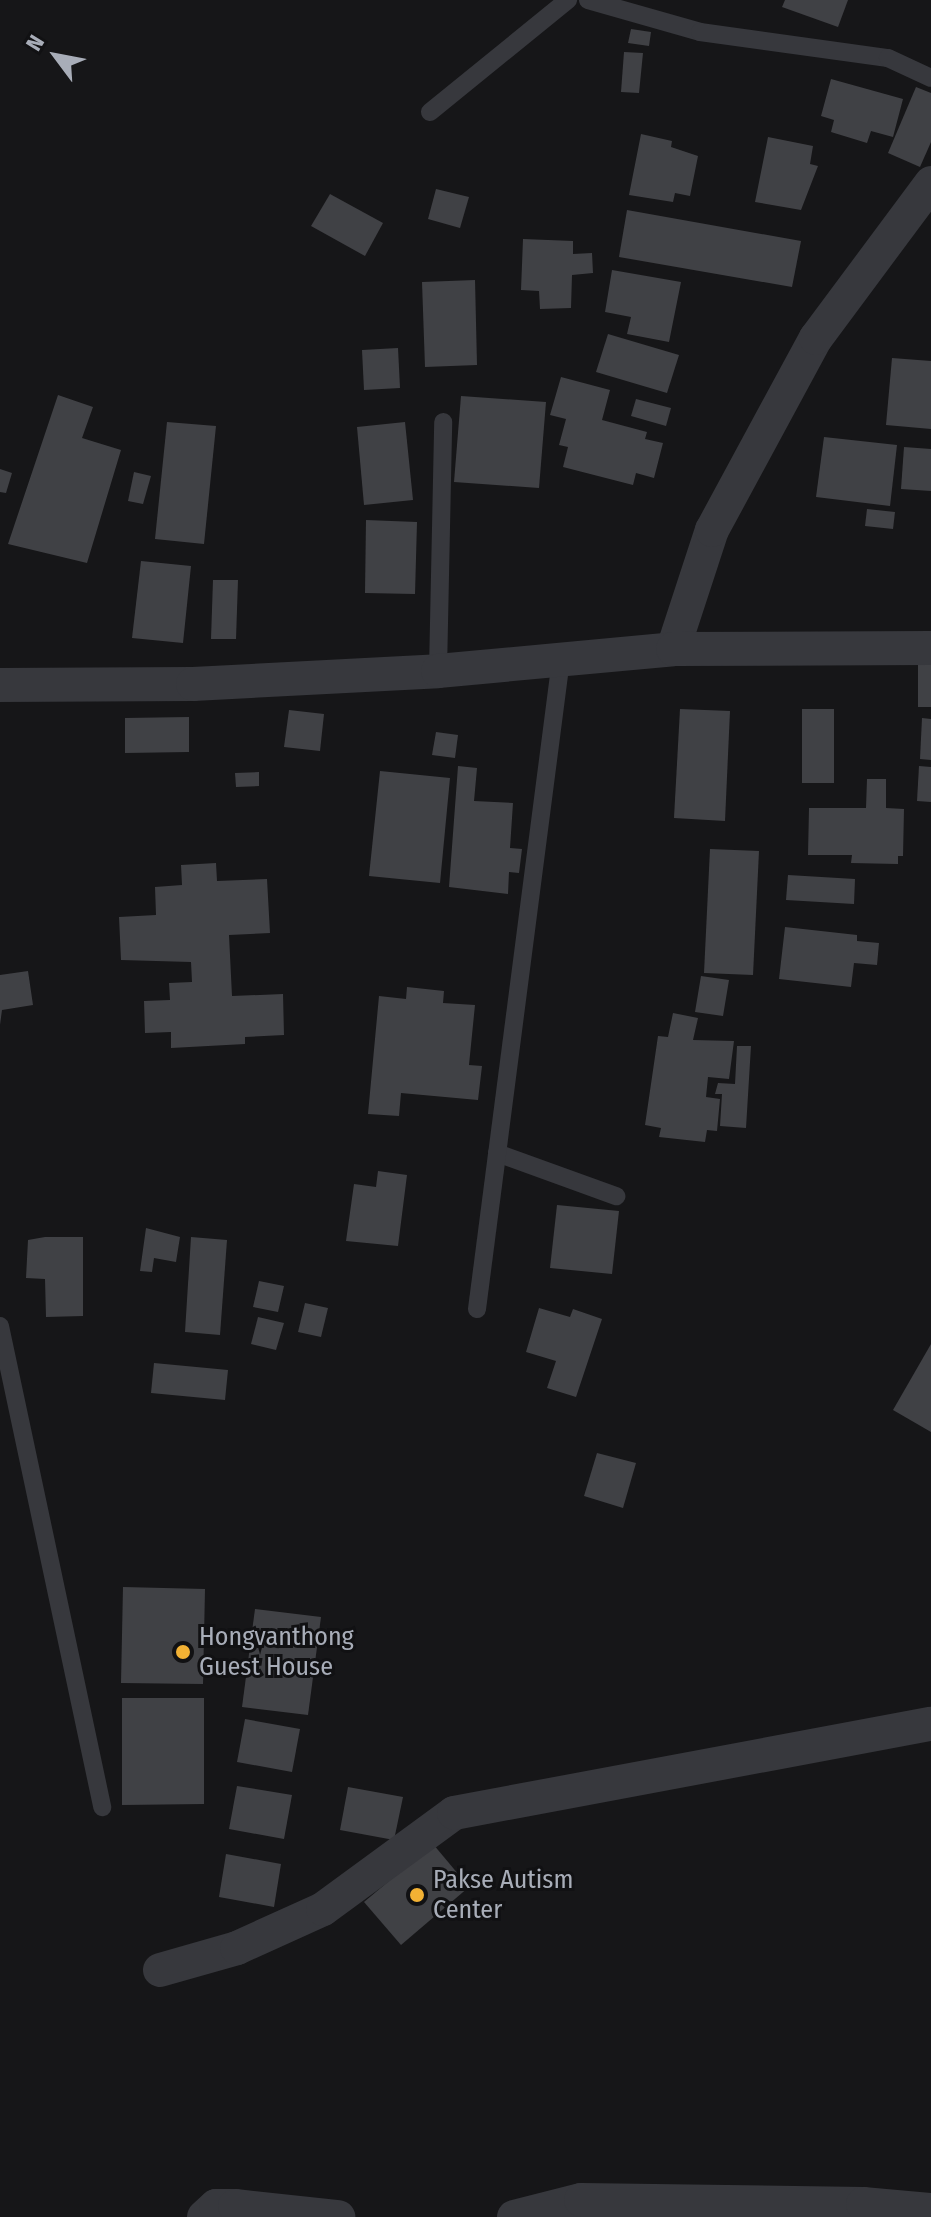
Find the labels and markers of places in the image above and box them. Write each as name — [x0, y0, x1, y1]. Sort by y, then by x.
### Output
place label: Hongvanthong Guest House — [199, 1621, 354, 1682]
marker: Hongvanthong Guest House — [174, 1643, 192, 1661]
place label: Pakse Autism Center — [433, 1864, 573, 1926]
marker: Pakse Autism Center — [408, 1886, 426, 1904]

